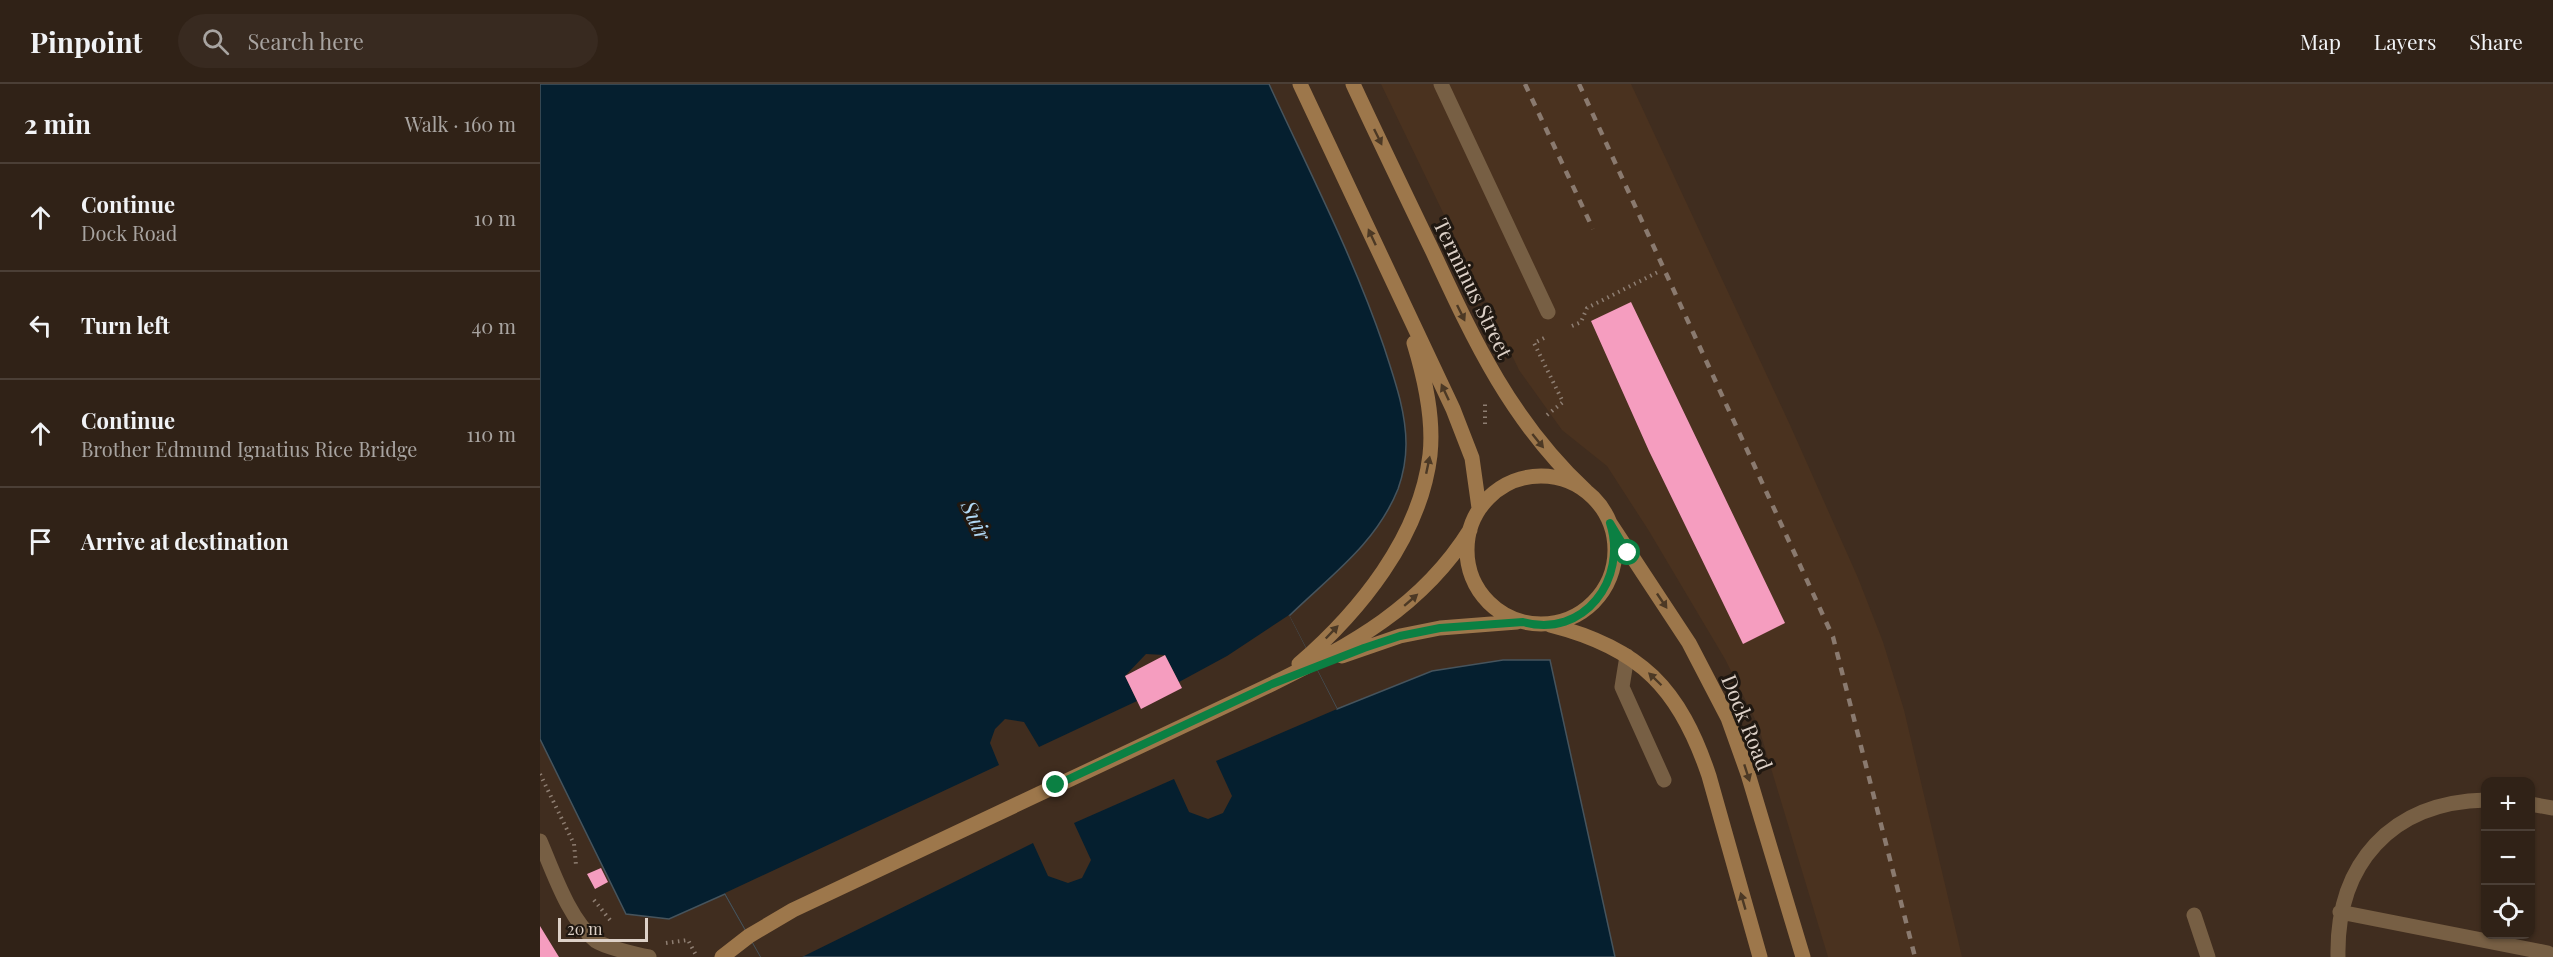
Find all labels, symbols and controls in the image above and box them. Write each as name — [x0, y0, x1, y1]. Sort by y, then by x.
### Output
search box — [178, 14, 598, 68]
text: Pinpoint — [30, 23, 142, 60]
icon: search — [199, 25, 232, 58]
text: Search here — [247, 26, 364, 56]
text: Map — [2300, 27, 2341, 55]
text: Layers — [2374, 27, 2436, 55]
text: Share — [2469, 27, 2523, 55]
text: 2 min — [24, 106, 91, 141]
text: Walk · 160 m — [405, 110, 516, 137]
one-way arrow — [1373, 128, 1382, 145]
text: Continue — [81, 189, 175, 219]
icon: ahead — [24, 201, 57, 234]
text: 10 m — [474, 204, 516, 231]
street label: Terminus Street — [1428, 213, 1520, 363]
text: Dock Road — [81, 219, 177, 246]
one-way arrow — [1367, 228, 1376, 245]
one-way arrow — [1456, 304, 1466, 322]
icon: left — [24, 309, 57, 342]
text: Turn left — [81, 310, 170, 340]
text: 40 m — [471, 312, 516, 339]
one-way arrow — [1441, 383, 1450, 400]
text: Continue — [81, 405, 175, 435]
icon: ahead — [24, 417, 57, 450]
text: 110 m — [466, 420, 516, 447]
one-way arrow — [1531, 433, 1544, 448]
text: Brother Edmund Ignatius Rice Bridge — [81, 435, 417, 462]
one-way arrow — [1424, 456, 1433, 475]
water label: Suir — [954, 494, 999, 545]
icon: arrive — [24, 525, 57, 558]
text: Arrive at destination — [81, 526, 289, 556]
route start — [1614, 539, 1640, 565]
one-way arrow — [1656, 592, 1668, 608]
one-way arrow — [1404, 593, 1419, 606]
one-way arrow — [1325, 626, 1339, 640]
street label: Dock Road — [1716, 670, 1780, 774]
one-way arrow — [1648, 672, 1662, 686]
one-way arrow — [1743, 764, 1753, 782]
route end — [1042, 771, 1068, 797]
map controls — [2481, 777, 2535, 939]
button: + — [2481, 777, 2535, 831]
button: − — [2481, 831, 2535, 885]
button: locate — [2481, 885, 2535, 939]
one-way arrow — [1738, 892, 1747, 910]
scale bar — [558, 915, 648, 942]
text: 20 m — [567, 918, 602, 939]

